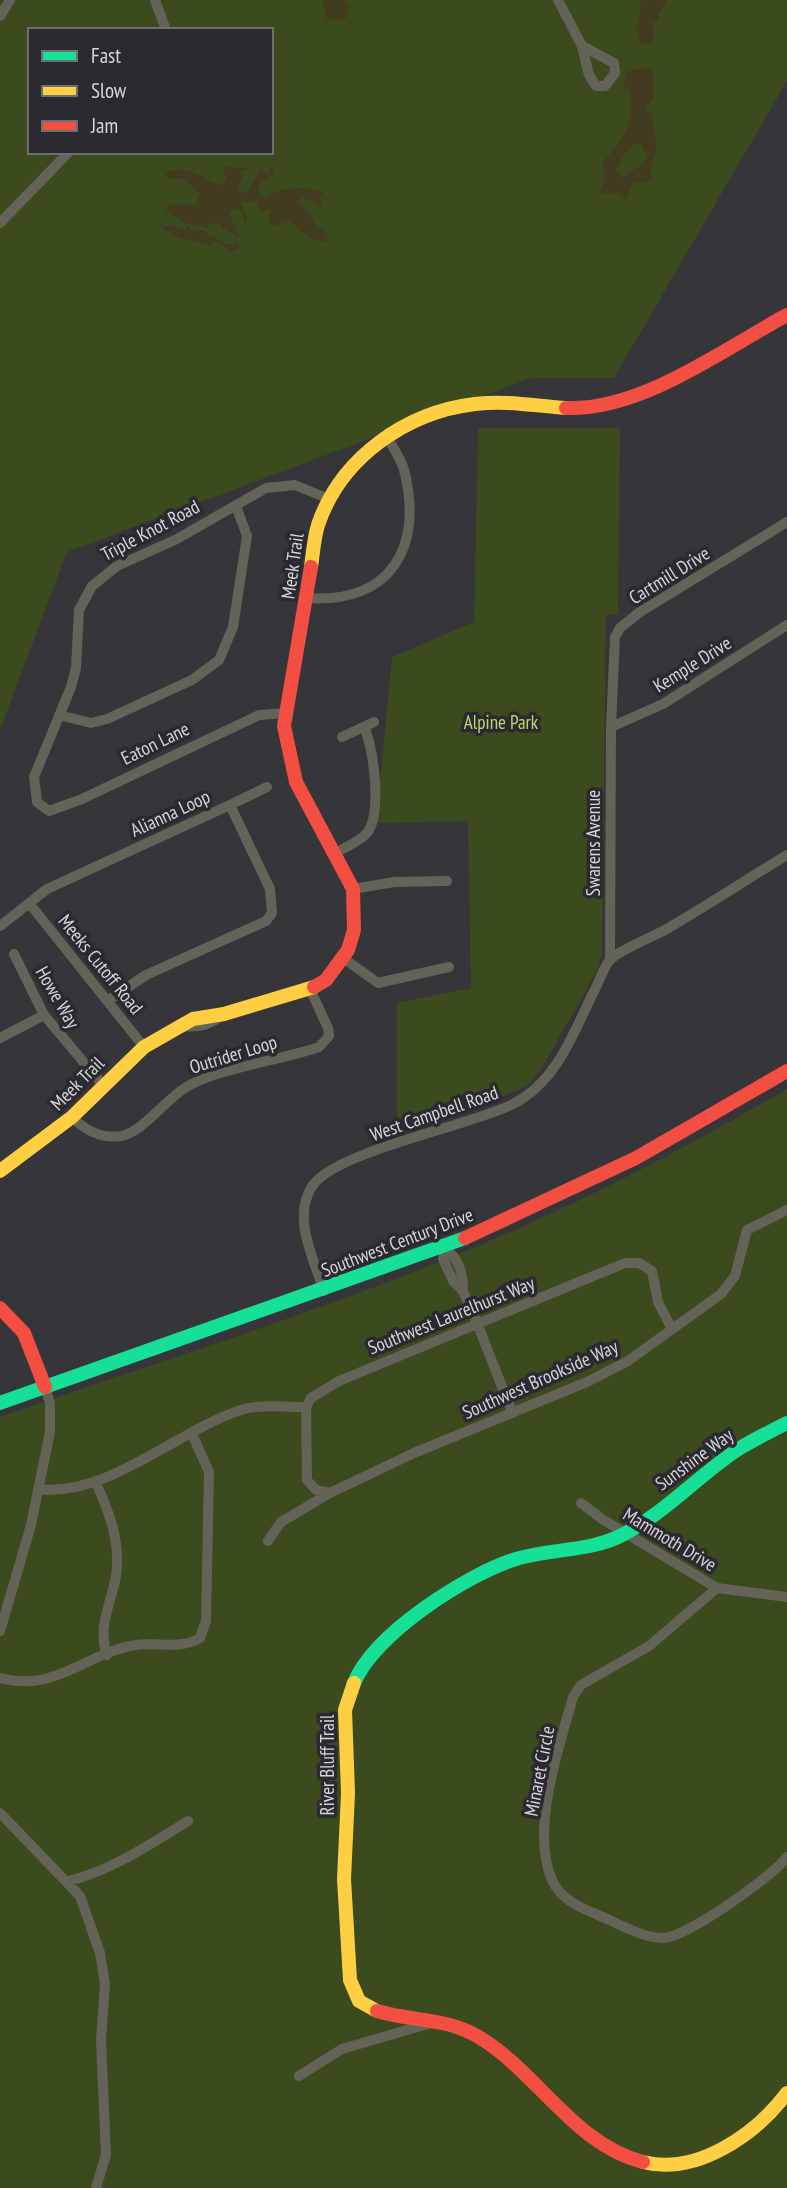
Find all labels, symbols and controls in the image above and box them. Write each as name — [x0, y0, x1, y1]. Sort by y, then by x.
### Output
legend — [28, 28, 273, 154]
text: Fast — [91, 42, 121, 69]
text: Slow — [91, 77, 127, 104]
text: Jam — [90, 112, 118, 139]
street label: Triple Knot Road — [97, 494, 203, 566]
street label: Meek Trail — [276, 531, 309, 601]
street label: Cartmill Drive — [624, 541, 714, 609]
street label: Kemple Drive — [648, 630, 736, 697]
park label: Alpine Park — [464, 710, 539, 734]
street label: Eaton Lane — [117, 716, 193, 770]
street label: Alianna Loop — [126, 784, 214, 842]
street label: Swarens Avenue — [581, 790, 605, 896]
street label: Meeks Cutoff Road — [53, 909, 149, 1019]
street label: Howe Way — [31, 962, 86, 1033]
street label: Outrider Loop — [186, 1029, 280, 1079]
street label: Meek Trail — [45, 1051, 109, 1115]
street label: West Campbell Road — [367, 1080, 501, 1146]
street label: Southwest Century Drive — [318, 1202, 477, 1282]
street label: Southwest Laurelhurst Way — [364, 1270, 539, 1359]
street label: Southwest Brookside Way — [458, 1334, 622, 1424]
street label: Sunshine Way — [650, 1422, 738, 1495]
street label: Mammoth Drive — [619, 1502, 721, 1576]
street label: River Bluff Trail — [315, 1714, 339, 1815]
street label: Minaret Circle — [518, 1724, 560, 1818]

